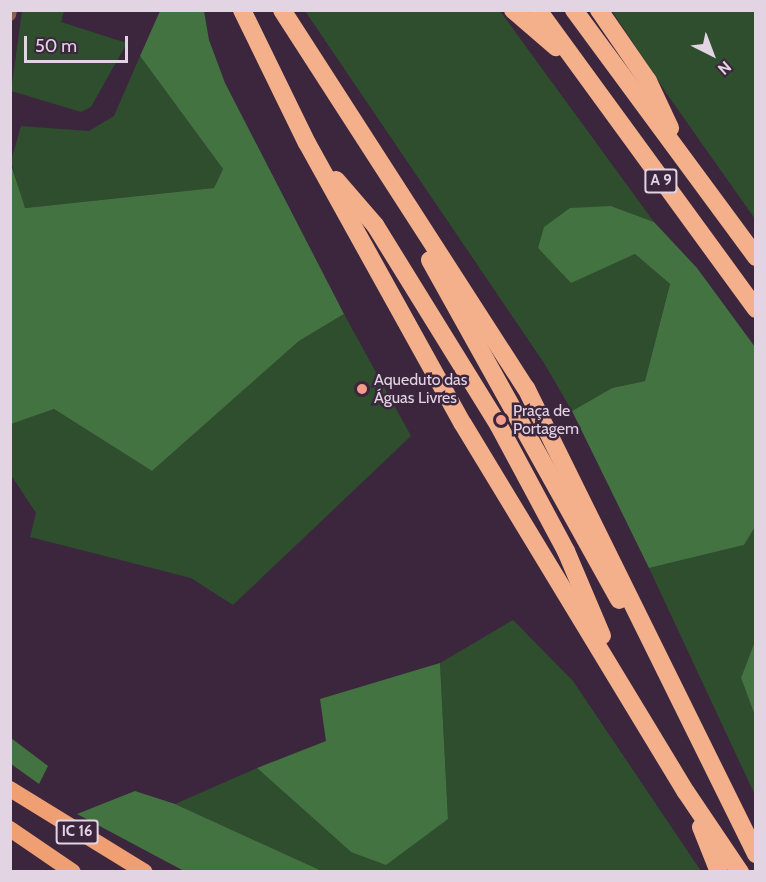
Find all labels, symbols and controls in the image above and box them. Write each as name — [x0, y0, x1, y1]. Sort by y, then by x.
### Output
scale bar — [27, 24, 130, 62]
north arrow — [682, 24, 742, 84]
text: 50 m — [35, 35, 77, 57]
text: N — [714, 57, 735, 79]
road number: A 9 — [643, 169, 679, 193]
place label: Aqueduto das Águas Livres — [374, 370, 467, 408]
marker: Aqueduto das Águas Livres — [355, 382, 369, 396]
place label: Praça de Portagem — [513, 401, 579, 439]
marker: Praça de Portagem — [494, 413, 508, 427]
road number: IC 16 — [54, 820, 100, 844]

